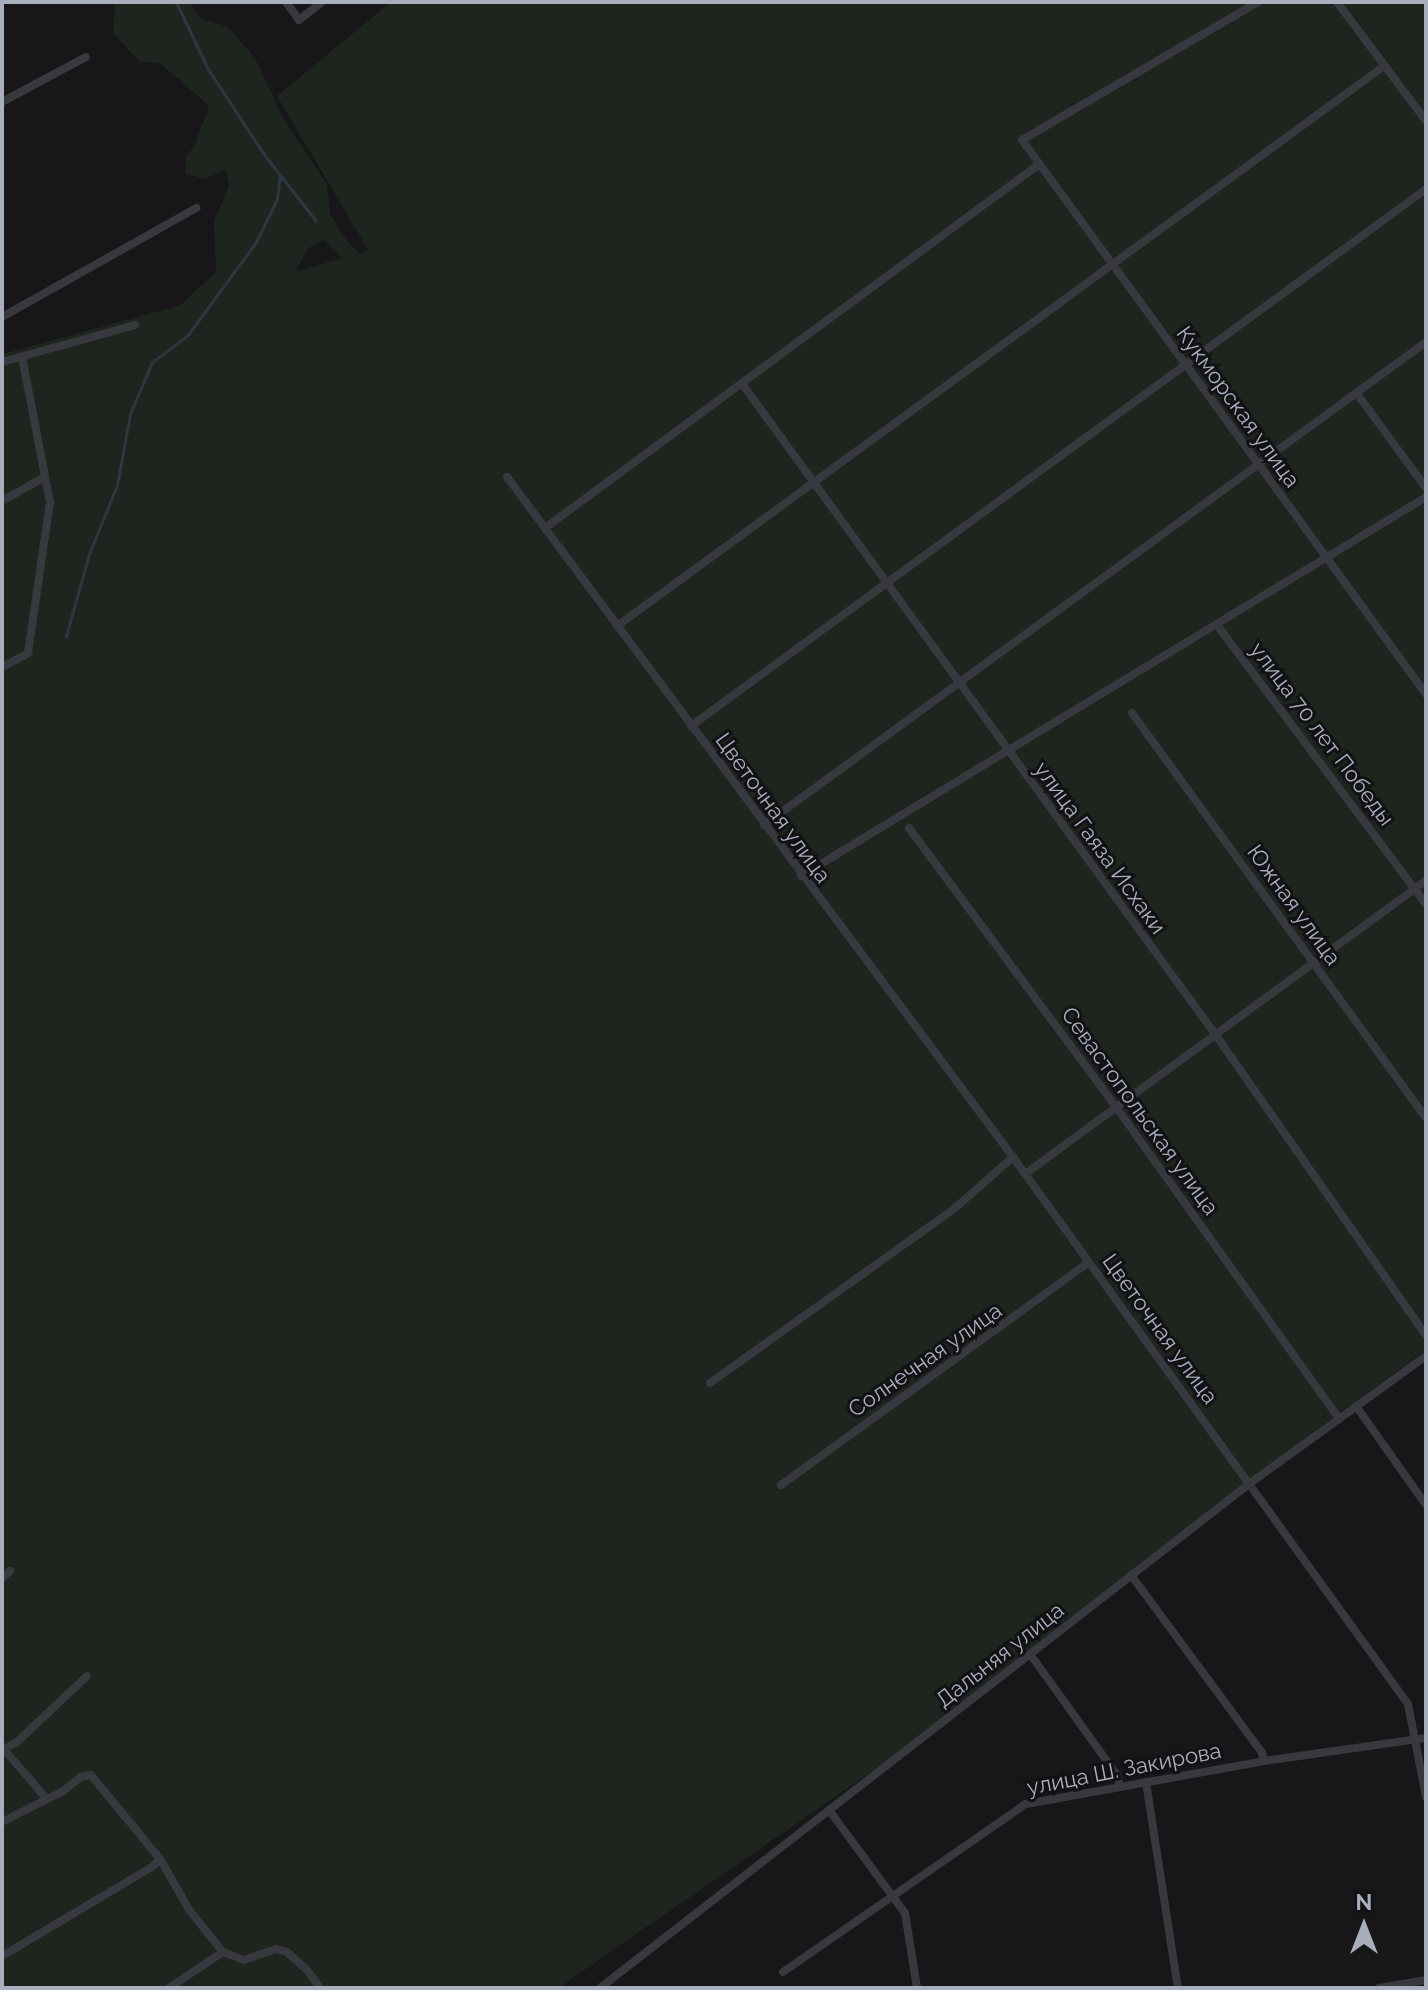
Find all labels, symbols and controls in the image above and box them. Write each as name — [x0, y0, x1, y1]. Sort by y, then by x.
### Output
street label: Кукморская улица — [1171, 321, 1305, 493]
street label: улица 70 лет Победы — [1244, 637, 1400, 831]
street label: Цветочная улица — [709, 728, 837, 888]
street label: улица Гаяза Исхаки — [1029, 757, 1171, 939]
street label: Южная улица — [1241, 839, 1347, 971]
street label: Севастопольская улица — [1056, 1002, 1224, 1220]
street label: Цветочная улица — [1096, 1249, 1224, 1409]
street label: Солнечная улица — [843, 1297, 1007, 1423]
street label: Дальняя улица — [931, 1597, 1069, 1713]
street label: улица Ш. Закирова — [1025, 1737, 1223, 1801]
north arrow — [1324, 1886, 1404, 1966]
text: N — [1356, 1889, 1372, 1915]

